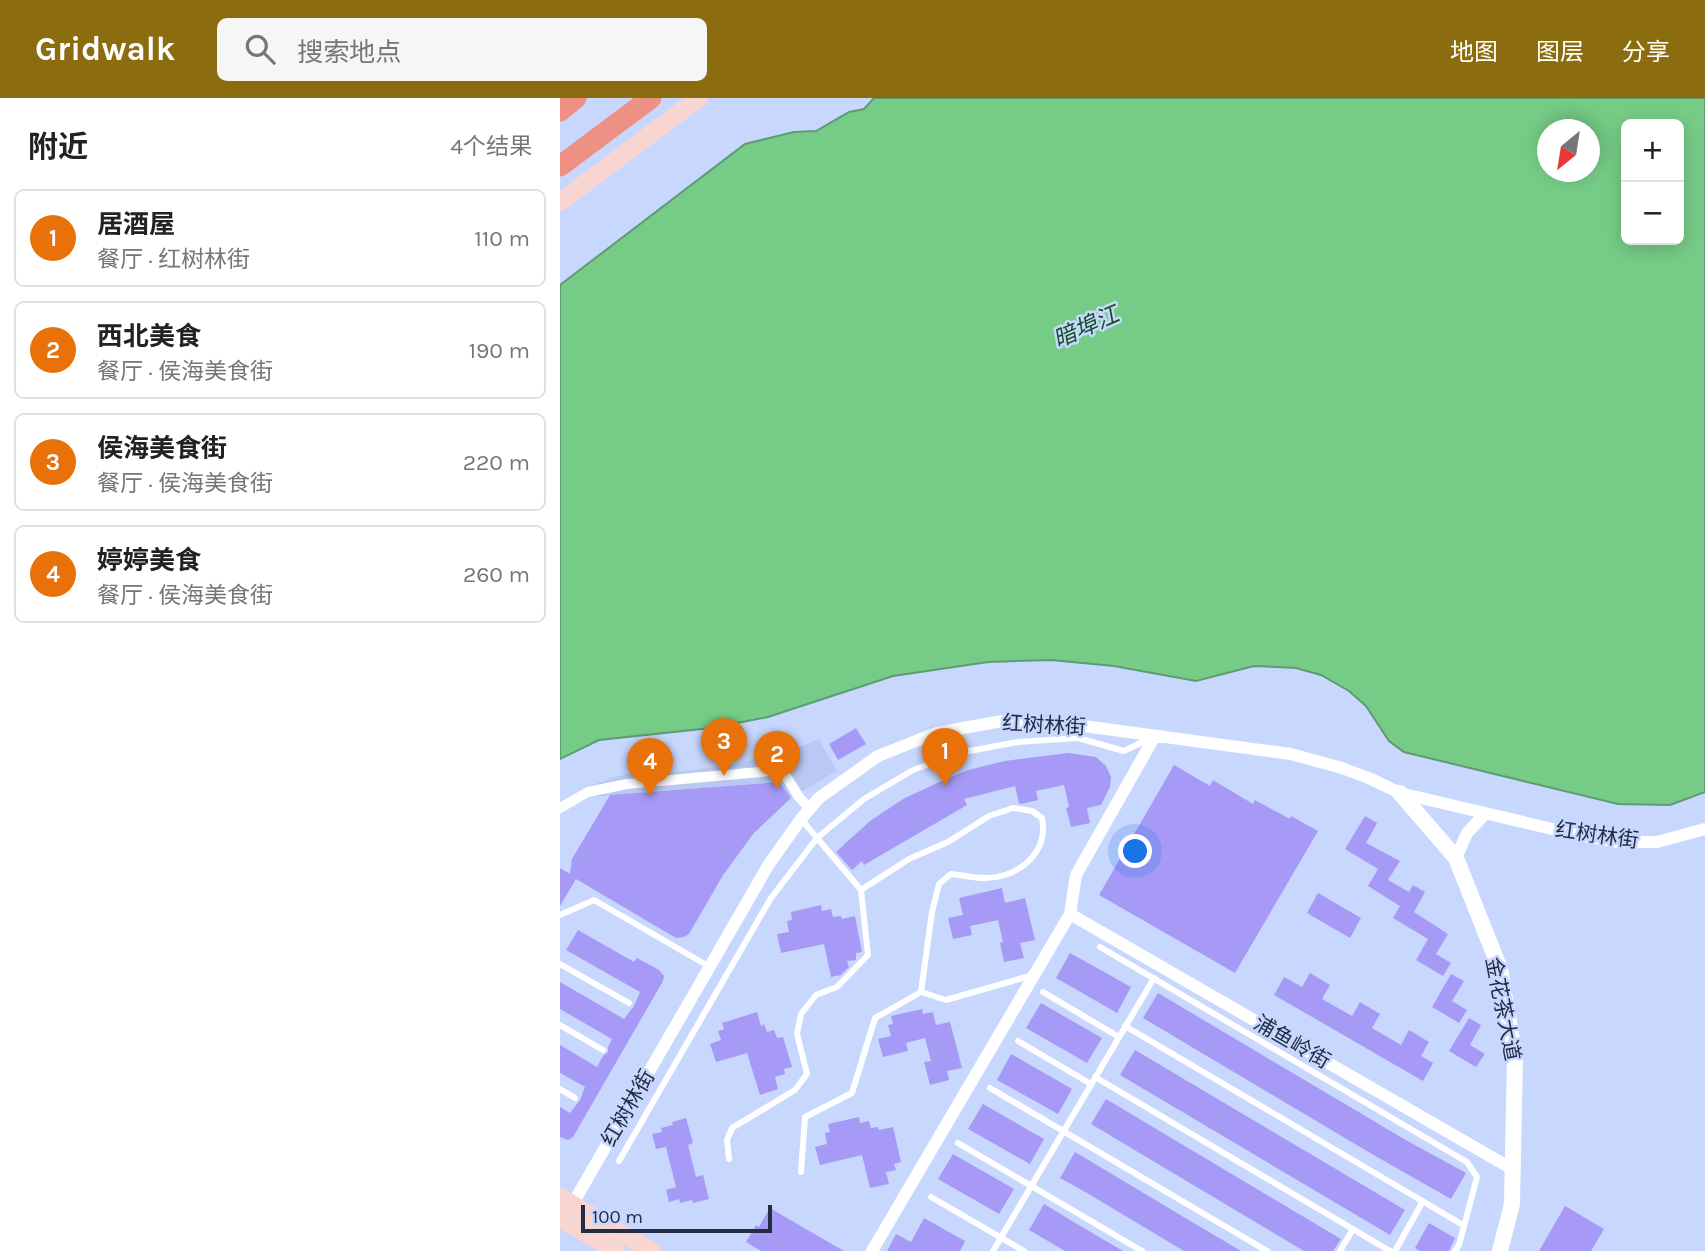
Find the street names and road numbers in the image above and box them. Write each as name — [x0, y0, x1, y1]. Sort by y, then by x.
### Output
street label: 红树林街 — [1001, 711, 1087, 739]
street label: 红树林街 — [1554, 817, 1640, 853]
street label: 金花茶大道 — [1481, 955, 1525, 1063]
street label: 浦鱼岭街 — [1250, 1011, 1334, 1073]
street label: 红树林街 — [597, 1066, 659, 1150]

